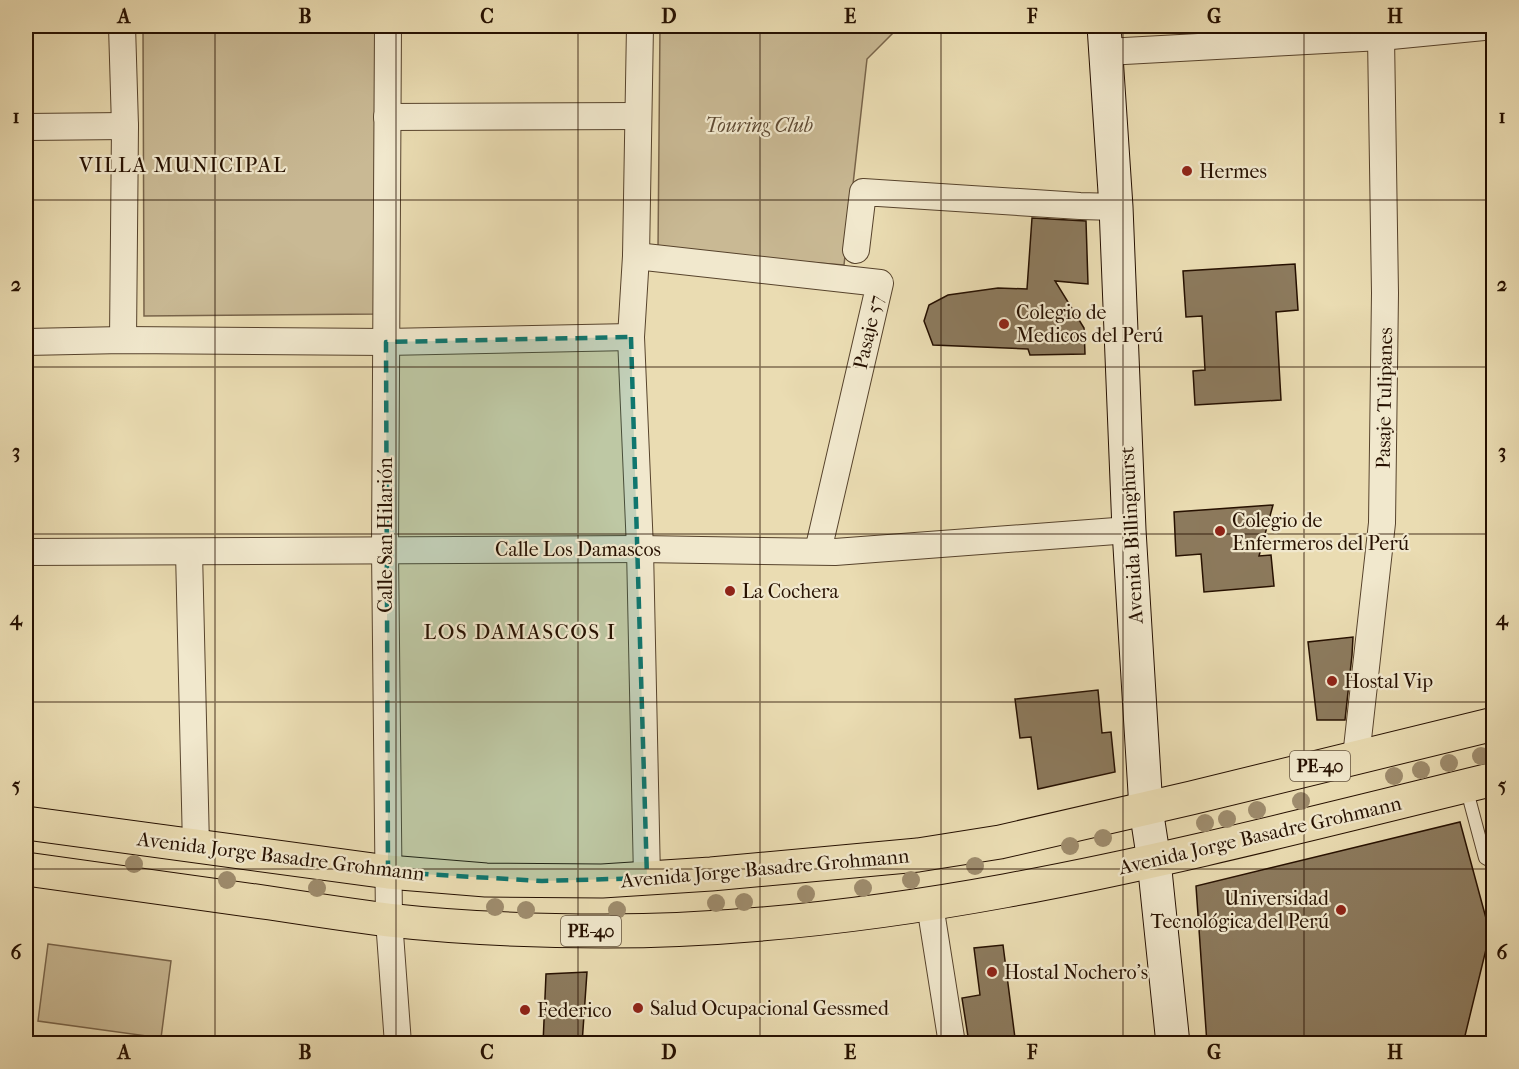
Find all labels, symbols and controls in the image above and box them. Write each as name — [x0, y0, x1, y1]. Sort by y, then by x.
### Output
text: A — [116, 5, 132, 28]
text: B — [298, 5, 312, 28]
text: C — [480, 5, 494, 28]
text: D — [661, 5, 677, 28]
text: E — [844, 5, 856, 28]
text: F — [1026, 5, 1038, 28]
text: G — [1207, 5, 1221, 28]
text: H — [1387, 5, 1403, 28]
text: 1 — [12, 105, 20, 128]
text: 1 — [1498, 105, 1506, 128]
park label: Touring Club — [705, 114, 813, 137]
district label: VILLA MUNICIPAL — [78, 153, 287, 177]
place label: Hermes — [1199, 160, 1267, 183]
marker: Hermes — [1180, 164, 1194, 178]
text: 2 — [11, 273, 21, 296]
text: 2 — [1497, 273, 1507, 296]
street label: Pasaje 57 — [849, 293, 888, 371]
place label: Colegio de Medicos del Perú — [1016, 301, 1164, 347]
marker: Colegio de Medicos del Perú — [997, 317, 1011, 331]
street label: Pasaje Tulipanes — [1372, 327, 1397, 469]
text: 3 — [12, 440, 20, 463]
text: 3 — [1498, 440, 1506, 463]
street label: Avenida Billinghurst — [1115, 446, 1148, 625]
street label: Calle San Hilarión — [374, 457, 397, 613]
place label: Colegio de Enfermeros del Perú — [1232, 509, 1410, 555]
marker: Colegio de Enfermeros del Perú — [1213, 524, 1227, 538]
street label: Calle Los Damascos — [495, 538, 661, 561]
place label: La Cochera — [742, 580, 840, 603]
marker: La Cochera — [723, 584, 737, 598]
text: 4 — [9, 607, 23, 631]
text: 4 — [1495, 607, 1509, 631]
district label: LOS DAMASCOS I — [424, 620, 616, 644]
place label: Hostal Vip — [1344, 670, 1433, 693]
marker: Hostal Vip — [1325, 674, 1339, 688]
road number: PE-40 — [1290, 751, 1350, 781]
text: 5 — [12, 774, 21, 797]
text: 5 — [1498, 774, 1507, 797]
street label: Avenida Jorge Basadre Grohmann — [1116, 792, 1404, 879]
street label: Avenida Jorge Basadre Grohmann — [135, 827, 426, 886]
street label: Avenida Jorge Basadre Grohmann — [619, 844, 911, 893]
place label: Universidad Tecnológica del Perú — [1151, 887, 1330, 933]
marker: Universidad Tecnológica del Perú — [1334, 903, 1348, 917]
road number: PE-40 — [561, 916, 621, 946]
text: 6 — [11, 941, 23, 964]
text: 6 — [1497, 941, 1509, 964]
place label: Hostal Nochero's — [1004, 961, 1148, 984]
marker: Hostal Nochero's — [985, 965, 999, 979]
place label: Salud Ocupacional Gessmed — [650, 997, 890, 1020]
place label: Federico — [537, 999, 612, 1022]
marker: Salud Ocupacional Gessmed — [631, 1001, 645, 1015]
marker: Federico — [518, 1003, 532, 1017]
text: A — [116, 1041, 132, 1064]
text: B — [298, 1041, 312, 1064]
text: C — [480, 1041, 494, 1064]
text: D — [661, 1041, 677, 1064]
text: E — [844, 1041, 856, 1064]
text: F — [1026, 1041, 1038, 1064]
text: G — [1207, 1041, 1221, 1064]
text: H — [1387, 1041, 1403, 1064]

